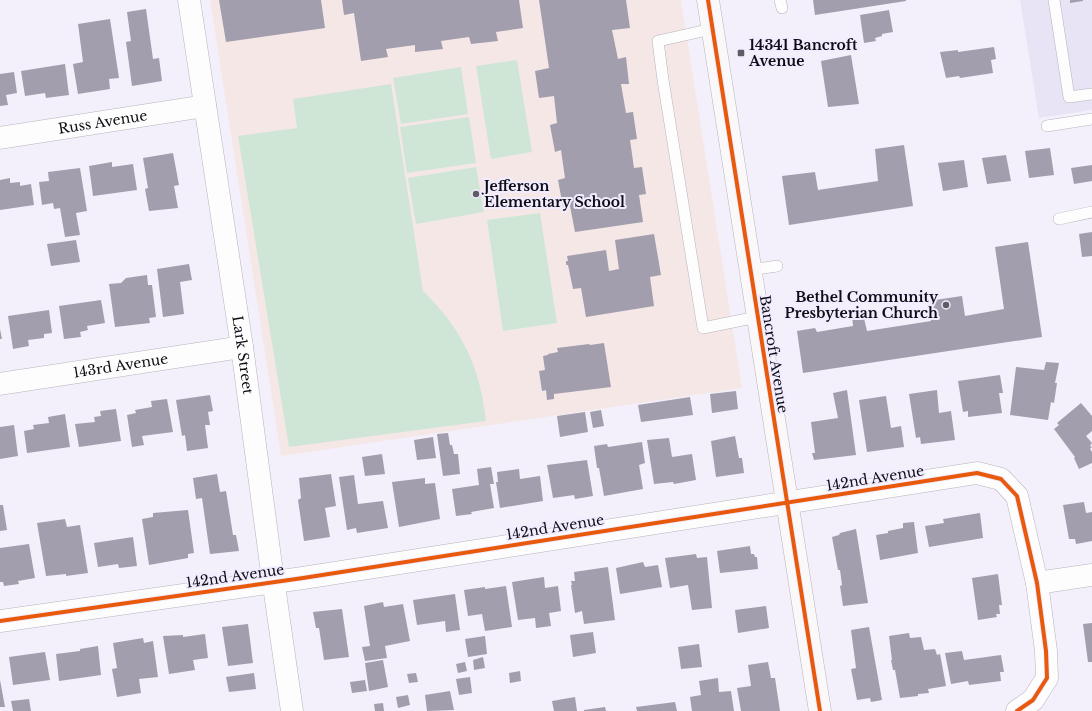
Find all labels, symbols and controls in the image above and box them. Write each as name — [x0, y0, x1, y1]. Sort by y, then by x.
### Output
place label: 14341 Bancroft Avenue — [748, 36, 858, 70]
marker: 14341 Bancroft Avenue — [736, 48, 746, 58]
street label: Russ Avenue — [57, 106, 149, 138]
place label: Jefferson Elementary School — [481, 177, 625, 211]
marker: Jefferson Elementary School — [471, 189, 481, 199]
place label: Bethel Community Presbyterian Church — [784, 288, 939, 322]
street label: Bancroft Avenue — [756, 294, 792, 414]
marker: Bethel Community Presbyterian Church — [941, 300, 951, 310]
street label: Lark Street — [228, 314, 257, 396]
street label: 143rd Avenue — [72, 349, 169, 382]
street label: 142nd Avenue — [825, 461, 925, 495]
street label: 142nd Avenue — [505, 510, 605, 544]
street label: 142nd Avenue — [185, 560, 285, 592]

